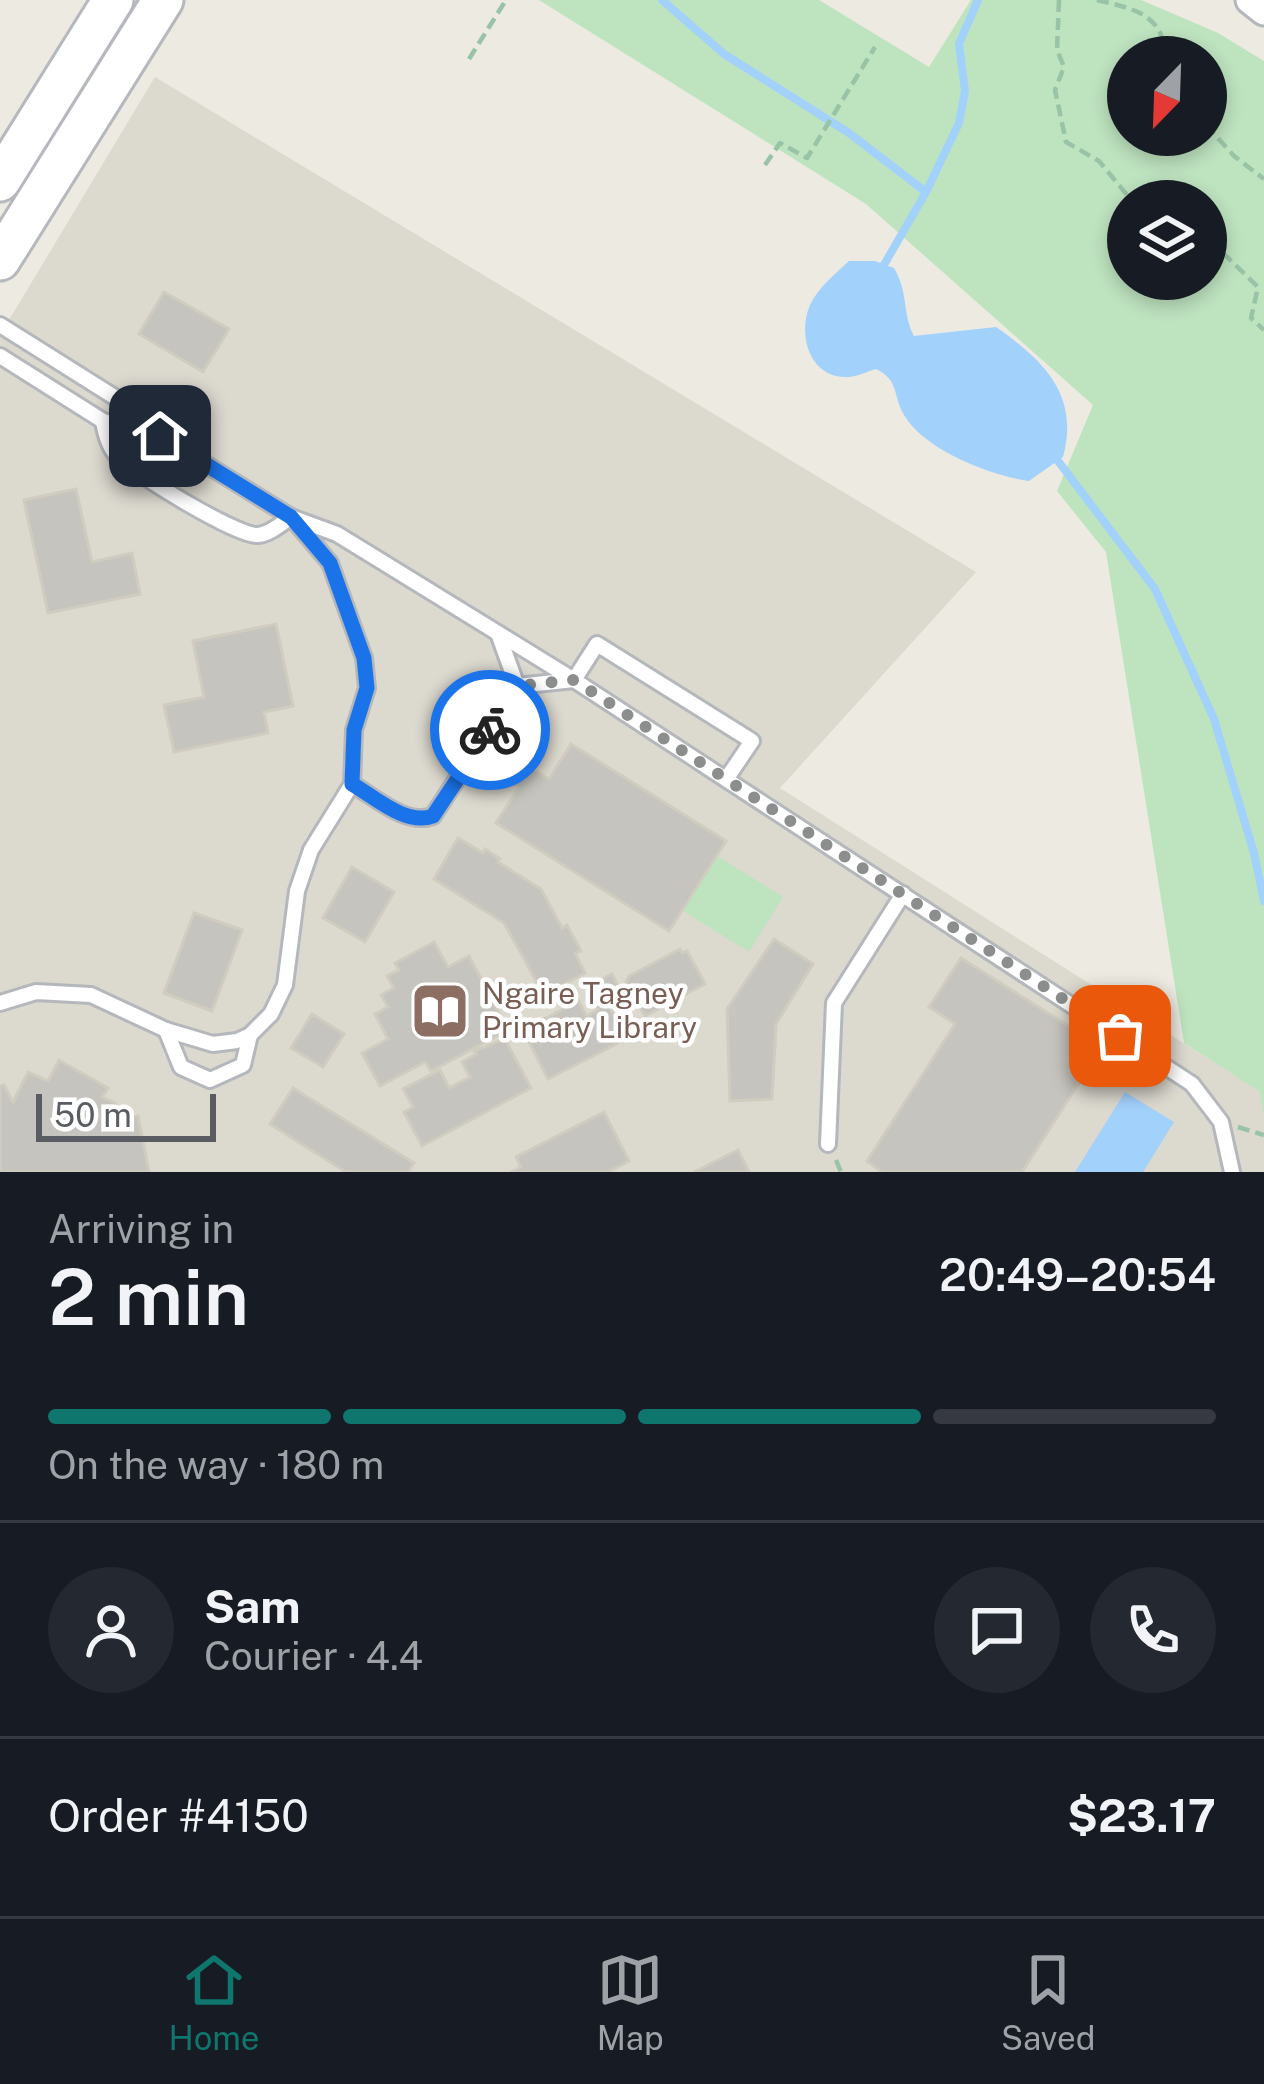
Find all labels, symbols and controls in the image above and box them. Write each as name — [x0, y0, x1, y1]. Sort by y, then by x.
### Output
north arrow — [1107, 36, 1227, 156]
map controls — [1107, 36, 1227, 300]
button: layers — [1107, 180, 1227, 300]
pin — [109, 385, 211, 487]
icon: home — [127, 403, 193, 469]
courier — [430, 670, 550, 790]
icon: bike — [457, 697, 523, 763]
place label: Ngaire Tagney Primary Library — [482, 975, 697, 1045]
library icon: Ngaire Tagney Primary Library — [409, 980, 471, 1042]
pin — [1069, 985, 1171, 1087]
icon: bag — [1087, 1003, 1153, 1069]
scale bar — [36, 1088, 216, 1141]
text: 50 m — [54, 1096, 132, 1134]
text: Arriving in — [48, 1206, 234, 1252]
text: 20:49–20:54 — [939, 1248, 1216, 1301]
text: 2 min — [48, 1251, 249, 1343]
text: On the way · 180 m — [48, 1442, 384, 1488]
button: person — [48, 1567, 174, 1693]
button: chat — [934, 1567, 1060, 1693]
button: phone — [1090, 1567, 1216, 1693]
text: Sam — [204, 1580, 301, 1633]
text: Courier · 4.4 — [204, 1633, 423, 1679]
text: Order #4150 — [48, 1789, 309, 1842]
text: $23.17 — [1067, 1789, 1216, 1842]
tab: Home — [169, 1947, 260, 2057]
tab: Map — [597, 1947, 664, 2057]
tab: Saved — [1001, 1947, 1095, 2057]

